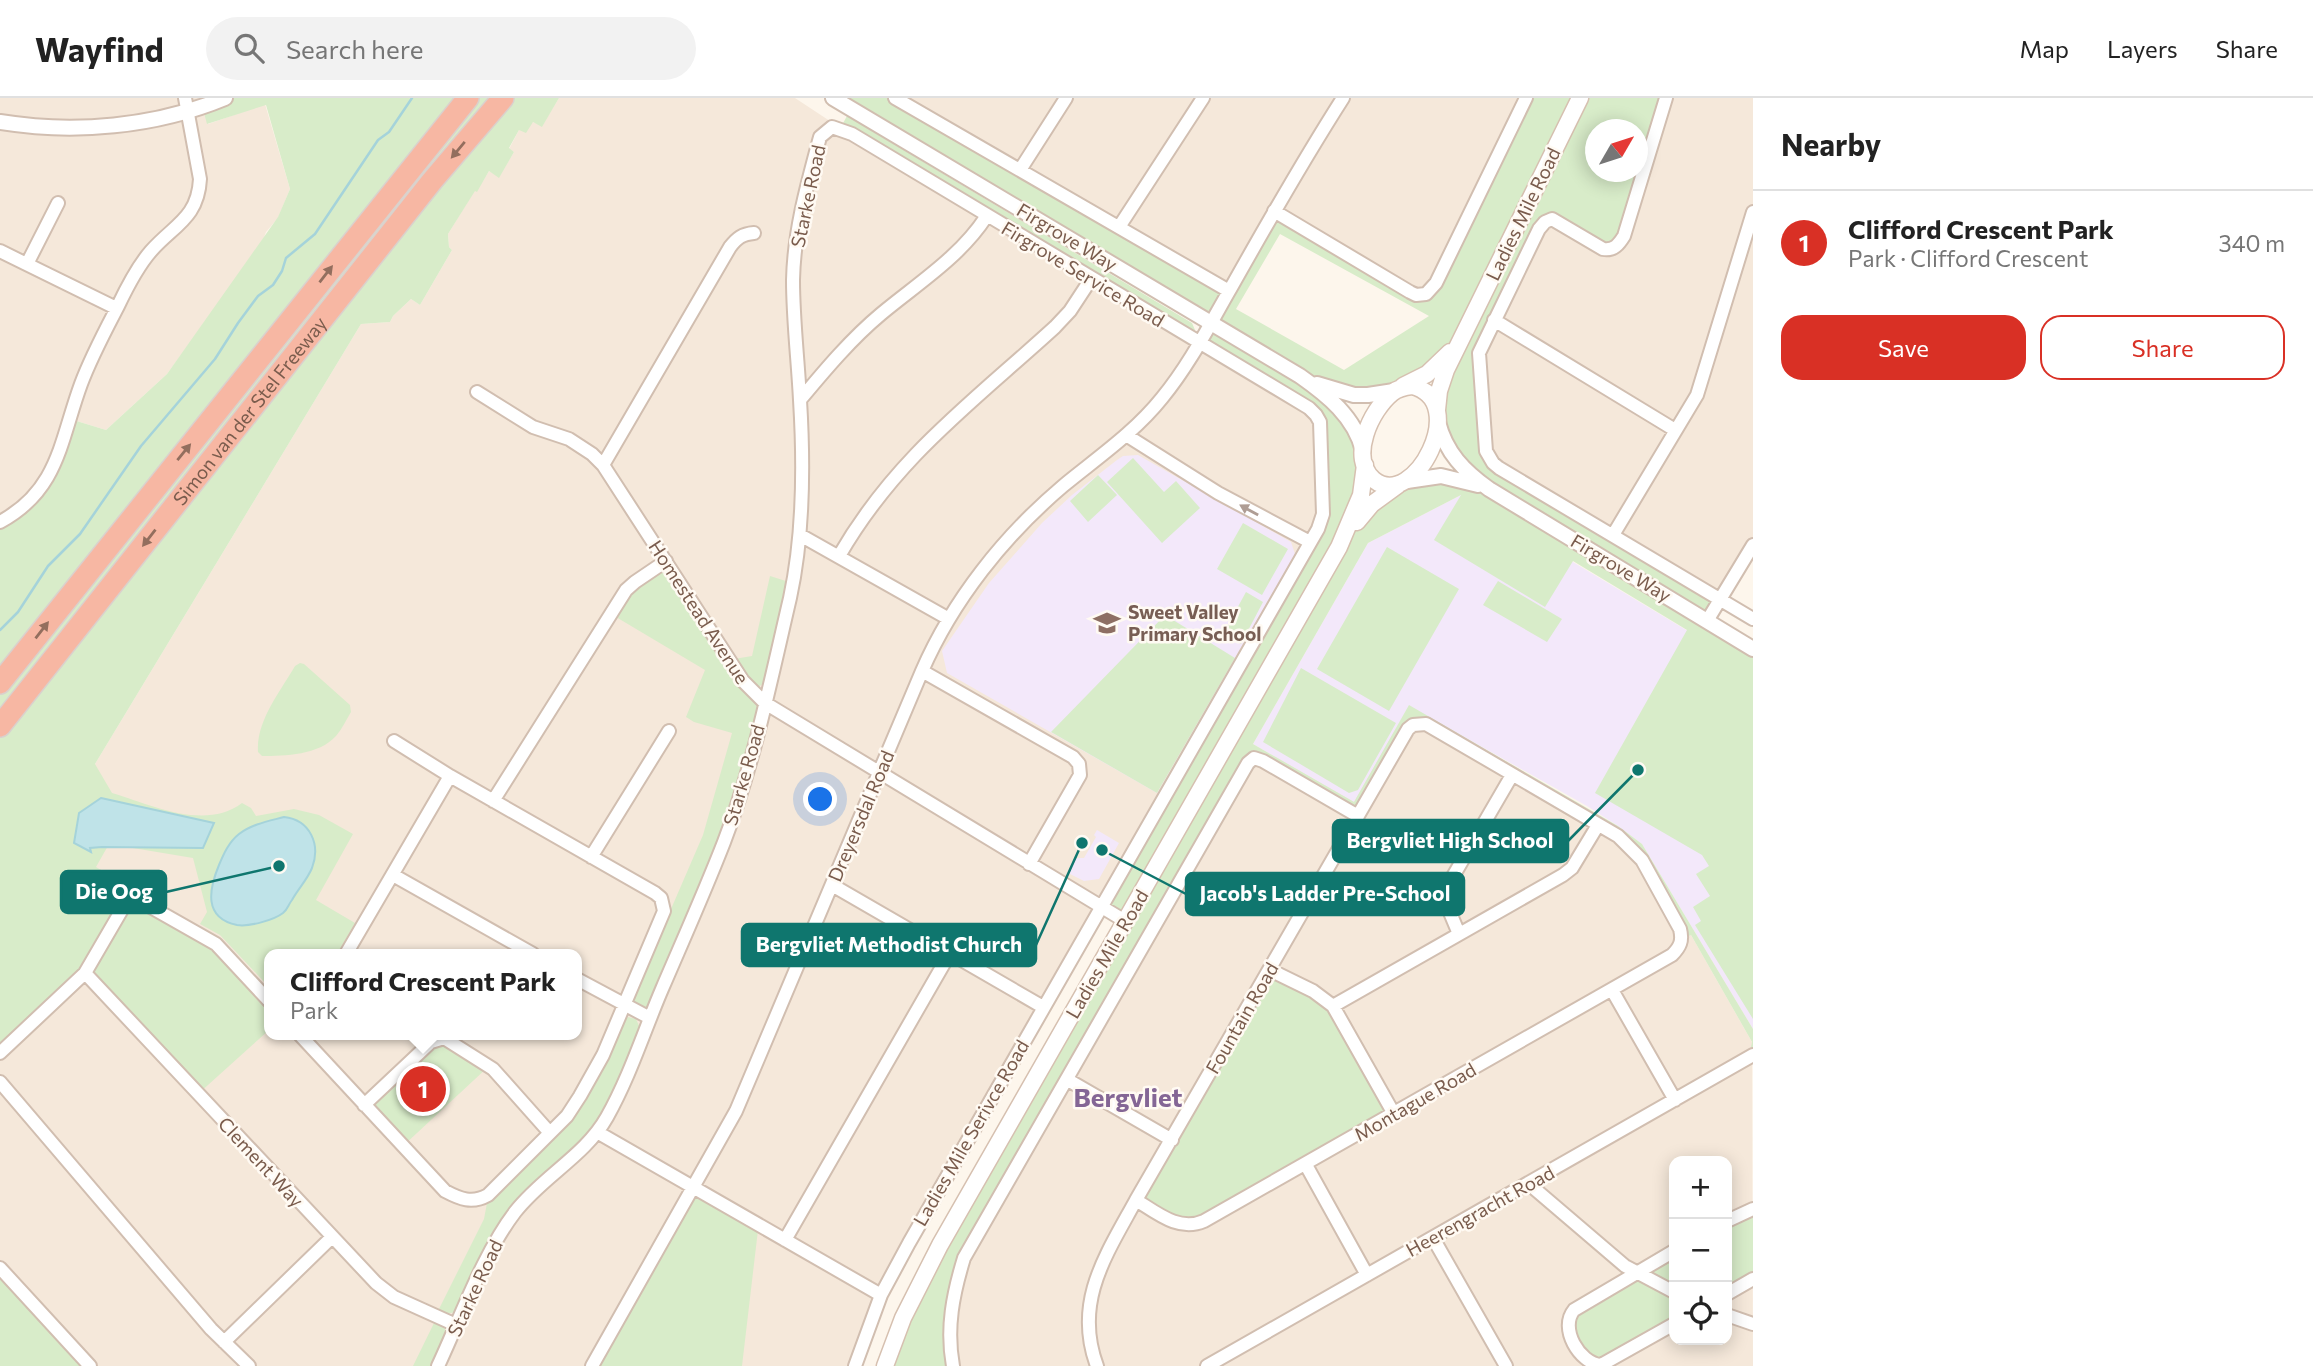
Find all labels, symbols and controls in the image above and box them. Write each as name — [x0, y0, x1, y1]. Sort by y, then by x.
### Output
search box — [206, 17, 696, 80]
text: Wayfind — [35, 28, 164, 69]
icon: search — [230, 29, 268, 67]
text: Search here — [286, 33, 423, 64]
text: Map — [2020, 34, 2069, 63]
text: Layers — [2107, 34, 2178, 63]
text: Share — [2216, 34, 2278, 63]
north arrow — [1585, 119, 1648, 182]
text: Nearby — [1781, 125, 1881, 162]
one-way arrow — [451, 141, 466, 158]
street label: Starke Road — [785, 143, 830, 249]
street label: Ladies Mile Road — [1480, 144, 1565, 284]
street label: Firgrove Way — [1013, 198, 1122, 276]
text: Clifford Crescent Park — [1848, 213, 2114, 244]
street label: Firgrove Service Road — [998, 216, 1169, 331]
text: 1 — [1799, 229, 1809, 257]
text: 340 m — [2219, 229, 2285, 257]
text: Park · Clifford Crescent — [1848, 244, 2088, 272]
one-way arrow — [318, 265, 333, 283]
street label: Simon van der Stel Freeway — [168, 312, 331, 510]
button: Save — [1781, 315, 2026, 380]
button: Share — [2040, 315, 2285, 380]
one-way arrow — [176, 443, 191, 460]
one-way arrow — [1239, 505, 1259, 517]
one-way arrow — [141, 529, 156, 547]
street label: Firgrove Way — [1567, 529, 1676, 607]
street label: Homestead Avenue — [644, 536, 754, 688]
place label: Sweet Valley Primary School — [1128, 600, 1261, 645]
school or university icon: Sweet Valley Primary School — [1092, 608, 1122, 638]
one-way arrow — [35, 621, 50, 639]
street label: Starke Road — [718, 722, 769, 828]
street label: Dreyersdal Road — [823, 747, 899, 885]
your location — [803, 782, 837, 816]
callout: Bergvliet High School — [1333, 820, 1568, 862]
text: Bergvliet High School — [1346, 827, 1554, 852]
callout: Die Oog — [61, 871, 166, 913]
callout: Jacob's Ladder Pre-School — [1186, 873, 1464, 915]
text: Die Oog — [75, 878, 153, 903]
text: Jacob's Ladder Pre-School — [1200, 880, 1450, 905]
street label: Ladies Mile Road — [1060, 885, 1153, 1022]
callout: Bergvliet Methodist Church — [742, 924, 1036, 966]
text: Bergvliet Methodist Church — [756, 931, 1022, 956]
popup — [264, 949, 582, 1040]
street label: Fountain Road — [1200, 958, 1283, 1078]
text: Clifford Crescent Park — [290, 965, 556, 996]
text: Park — [290, 996, 338, 1024]
street label: Ladies Mile Serivce Road — [908, 1036, 1033, 1230]
street label: Montague Road — [1350, 1057, 1480, 1146]
pin: 1 — [400, 1063, 446, 1115]
district label: Bergvliet — [1074, 1081, 1182, 1112]
street label: Clement Way — [214, 1112, 309, 1212]
map controls — [1669, 1156, 1732, 1345]
button: + — [1669, 1156, 1732, 1219]
street label: Heerengracht Road — [1402, 1160, 1558, 1261]
button: − — [1669, 1219, 1732, 1282]
street label: Starke Road — [442, 1236, 507, 1340]
button: locate — [1669, 1282, 1732, 1345]

